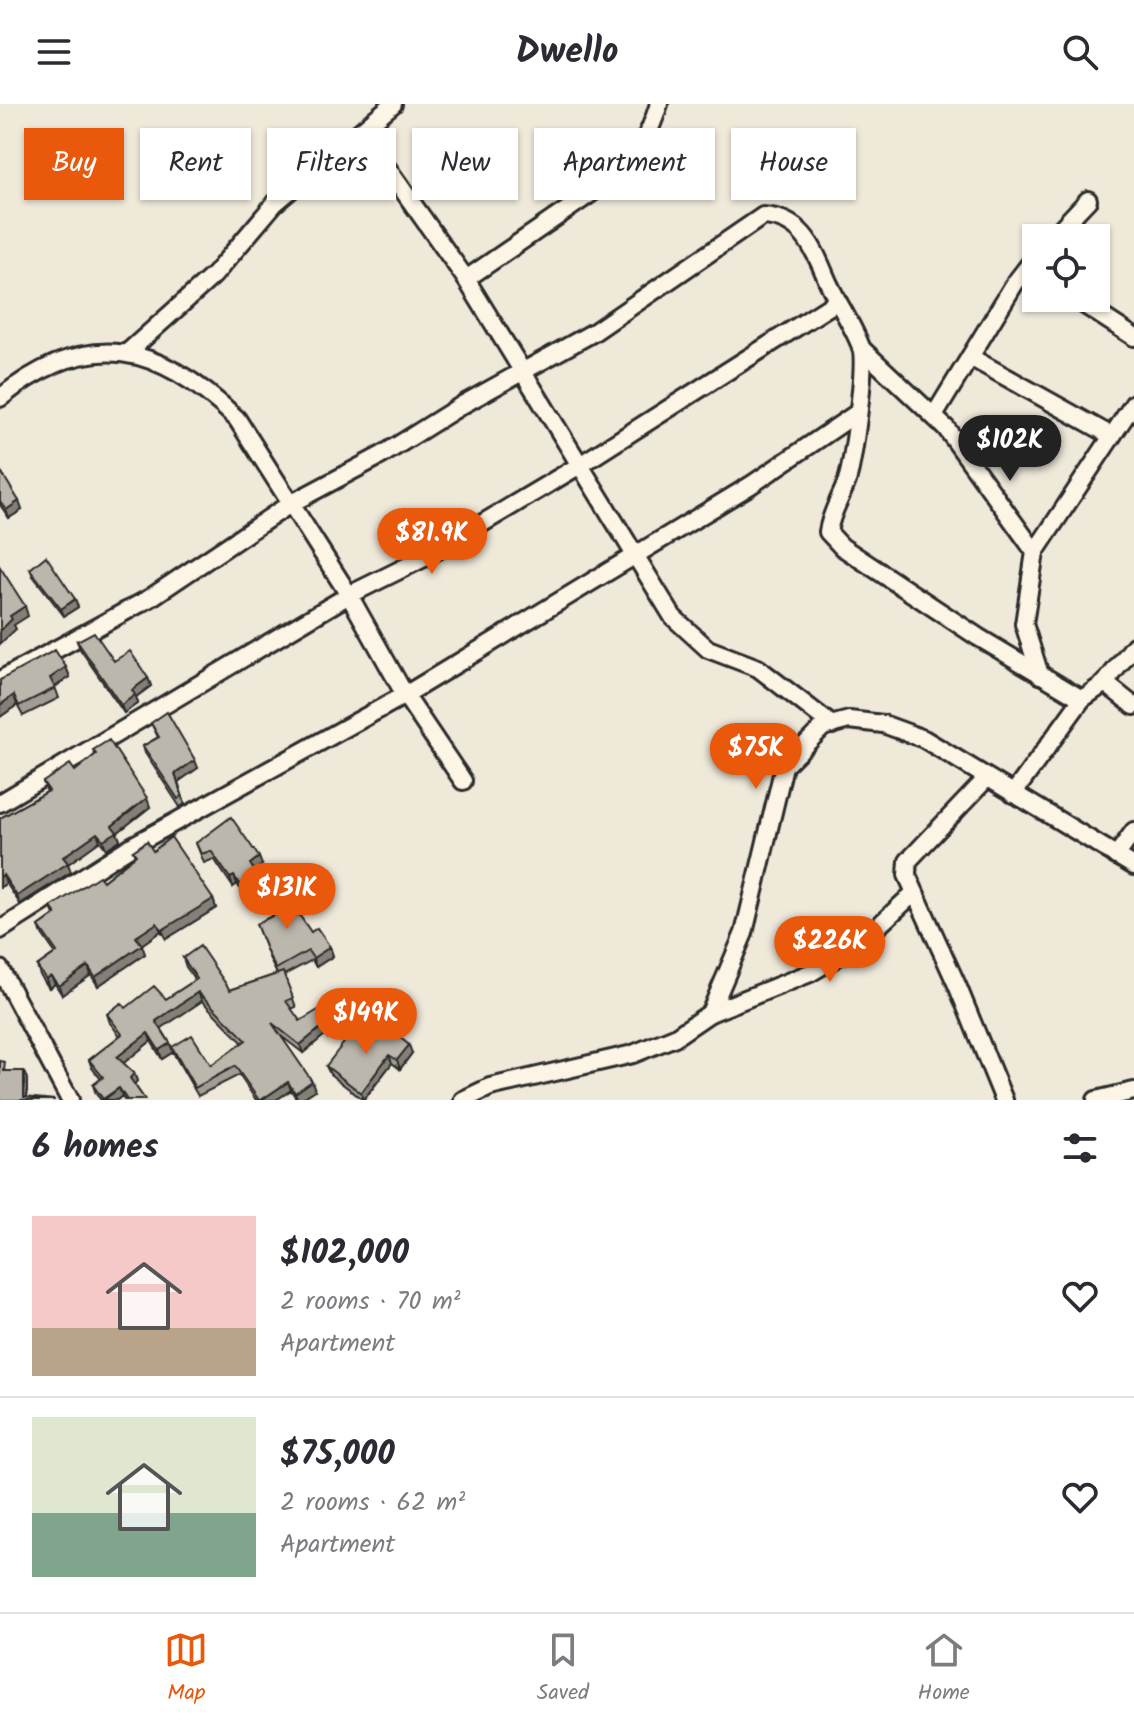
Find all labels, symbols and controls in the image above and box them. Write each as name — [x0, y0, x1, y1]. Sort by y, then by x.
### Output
text: Dwello — [516, 24, 618, 81]
icon: menu — [32, 30, 76, 74]
icon: search — [1058, 30, 1102, 74]
chip: Buy — [24, 128, 124, 200]
chip: Rent — [140, 128, 251, 200]
chip: Filters — [267, 128, 396, 200]
chip: New — [412, 128, 518, 200]
chip: Apartment — [534, 128, 715, 200]
chip: House — [731, 128, 856, 200]
map controls — [1022, 224, 1110, 312]
button: locate — [1022, 224, 1110, 312]
pin: $102K — [954, 415, 1066, 483]
text: $102K — [976, 420, 1044, 462]
pin: $81.9K — [367, 508, 497, 576]
text: $81.9K — [395, 513, 469, 555]
pin: $75K — [709, 723, 803, 791]
text: $75K — [728, 728, 784, 770]
pin: $131K — [231, 863, 343, 931]
text: $131K — [257, 868, 317, 910]
pin: $226K — [774, 916, 886, 984]
text: $226K — [792, 921, 868, 963]
pin: $149K — [310, 988, 422, 1056]
text: $149K — [333, 993, 399, 1035]
text: 6 homes — [32, 1121, 158, 1175]
icon: filters — [1058, 1126, 1102, 1170]
text: $102,000 — [280, 1227, 409, 1281]
icon: home — [96, 1248, 192, 1344]
icon: heart — [1058, 1274, 1102, 1318]
text: 2 rooms · 70 m² — [280, 1281, 461, 1323]
text: Apartment — [280, 1323, 395, 1365]
text: $75,000 — [280, 1428, 395, 1482]
icon: home — [96, 1449, 192, 1545]
icon: heart — [1058, 1475, 1102, 1519]
text: 2 rooms · 62 m² — [280, 1482, 465, 1524]
text: Apartment — [280, 1524, 395, 1566]
tab: Map — [164, 1628, 208, 1711]
tab: Saved — [537, 1628, 589, 1711]
tab: Home — [918, 1628, 970, 1711]

